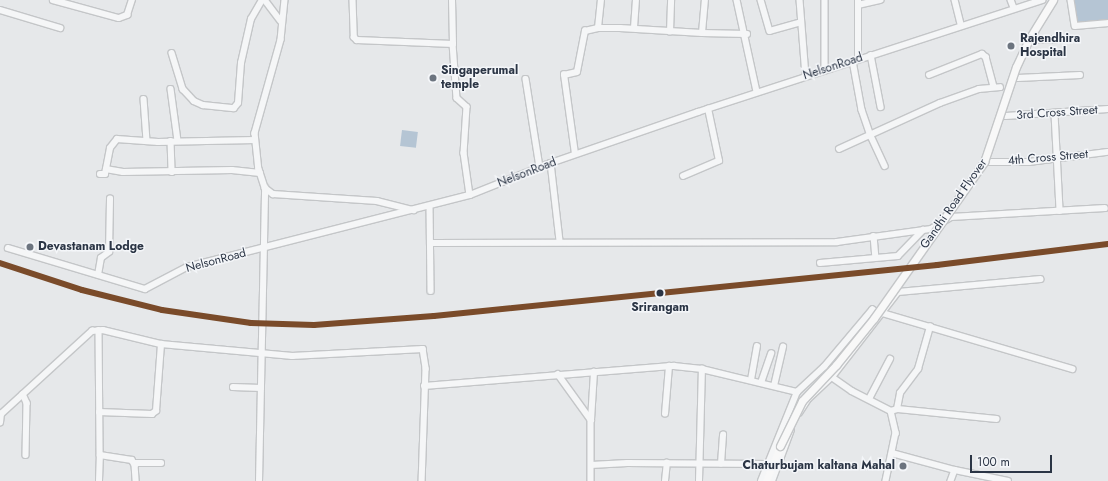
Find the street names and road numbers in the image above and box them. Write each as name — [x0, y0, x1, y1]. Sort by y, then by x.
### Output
street label: NelsonRoad — [801, 51, 865, 83]
street label: 3rd Cross Street — [1016, 103, 1098, 123]
street label: 4th Cross Street — [1007, 147, 1089, 169]
street label: NelsonRoad — [496, 155, 558, 191]
street label: Gandhi Road Flyover — [918, 156, 990, 252]
street label: NelsonRoad — [184, 246, 248, 276]

